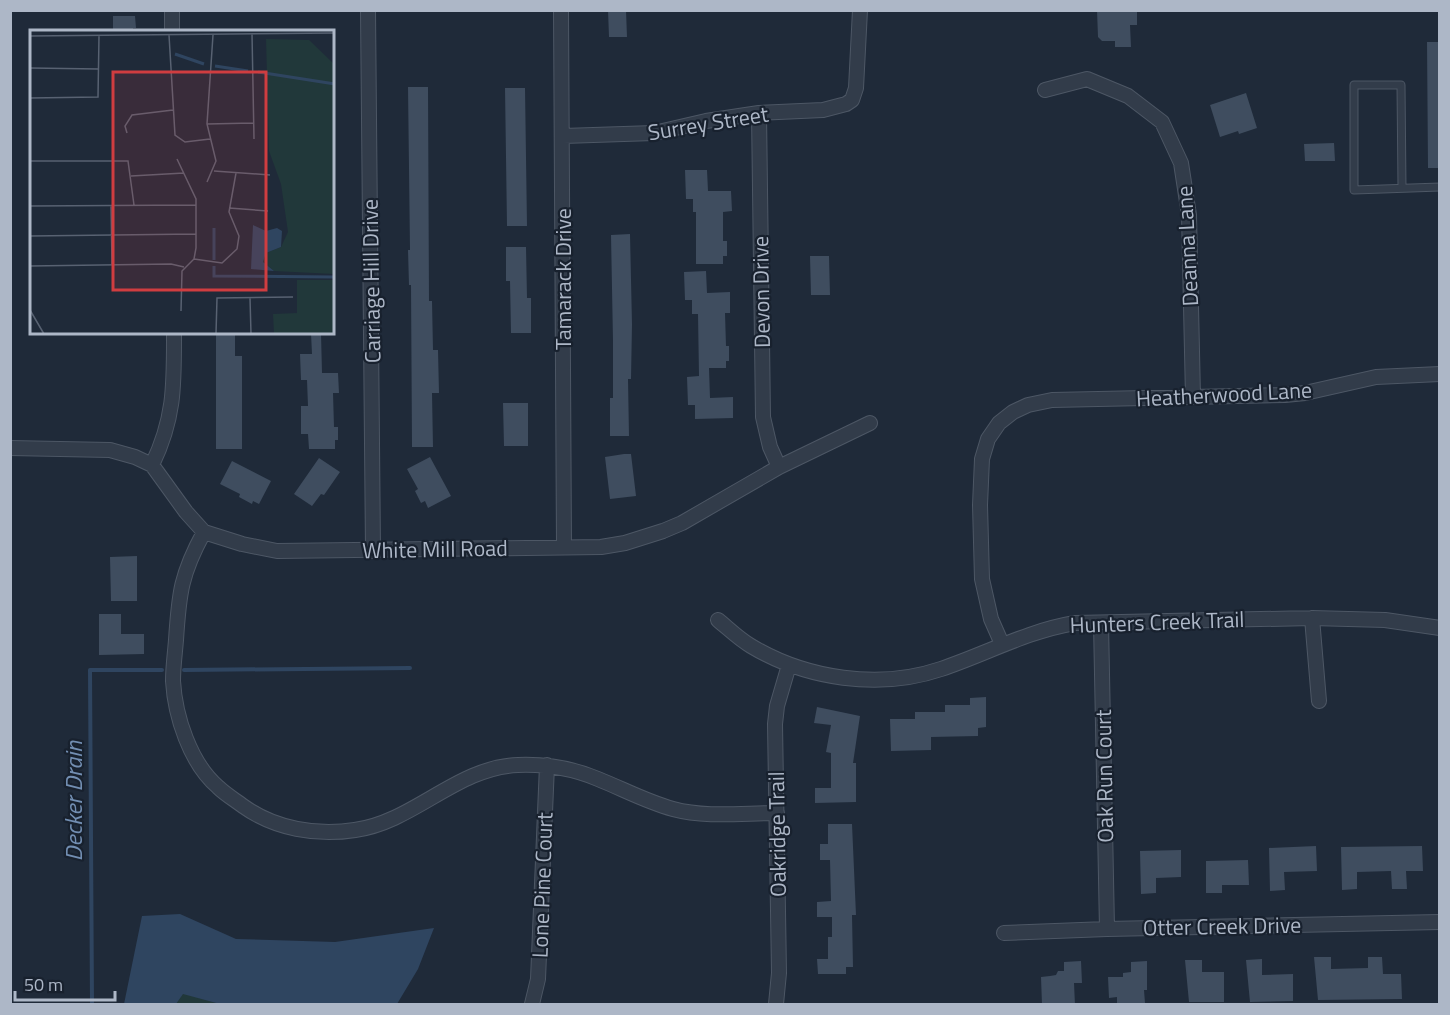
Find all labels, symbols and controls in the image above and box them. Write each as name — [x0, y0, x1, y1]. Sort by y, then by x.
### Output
inset map — [30, 30, 334, 334]
street label: Surrey Street — [645, 97, 771, 149]
street label: Deanna Lane — [1167, 185, 1207, 307]
street label: Carriage Hill Drive — [353, 199, 389, 363]
street label: Tamarack Drive — [546, 208, 580, 350]
street label: Devon Drive — [743, 236, 779, 348]
street label: Heatherwood Lane — [1135, 372, 1313, 416]
street label: White Mill Road — [362, 531, 508, 567]
street label: Hunters Creek Trail — [1069, 602, 1245, 642]
street label: Oak Run Court — [1086, 709, 1122, 843]
water label: Decker Drain — [55, 740, 91, 861]
street label: Oakridge Trail — [759, 771, 795, 897]
street label: Lone Pine Court — [522, 811, 562, 958]
street label: Otter Creek Drive — [1142, 908, 1302, 944]
scale bar — [15, 964, 116, 1002]
text: 50 m — [24, 971, 63, 998]

